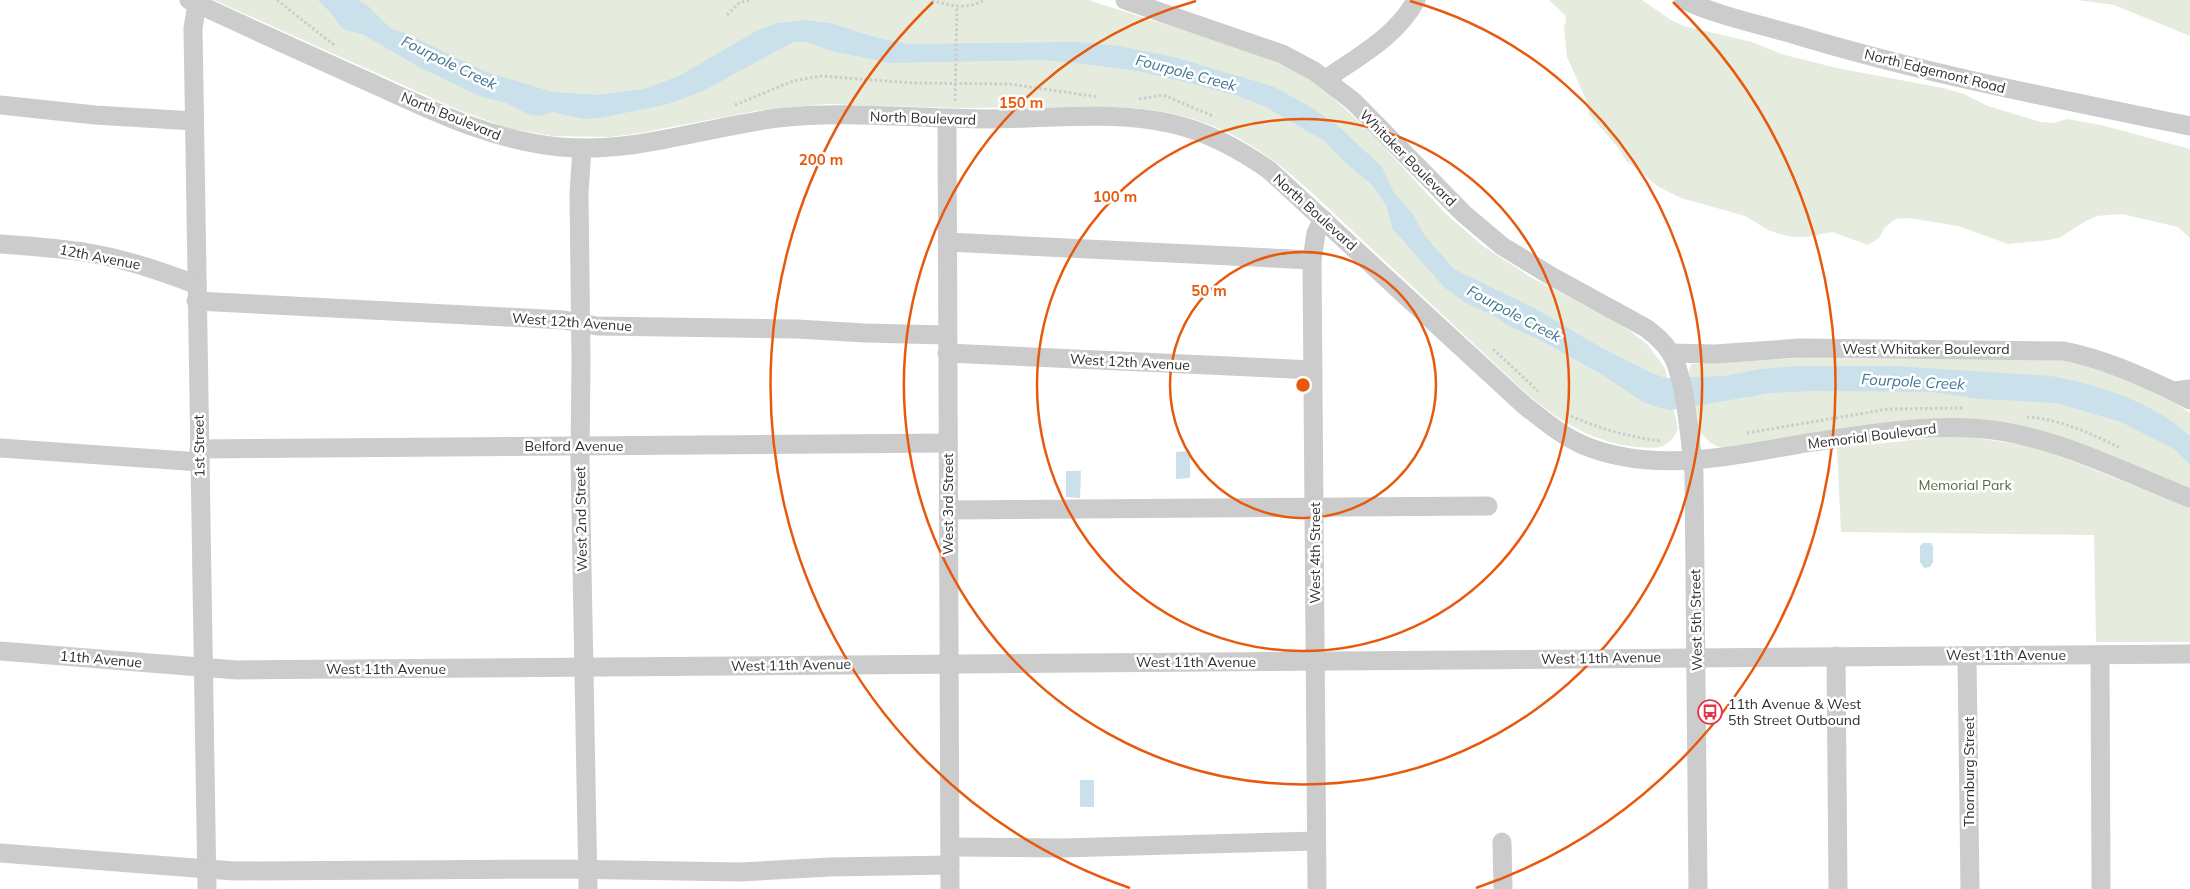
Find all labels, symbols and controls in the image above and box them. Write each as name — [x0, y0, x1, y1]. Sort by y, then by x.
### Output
water label: Fourpole Creek — [398, 31, 501, 94]
street label: North Edgemont Road — [1863, 45, 2007, 97]
water label: Fourpole Creek — [1134, 50, 1240, 95]
street label: North Boulevard — [398, 88, 504, 144]
text: 150 m — [999, 93, 1043, 112]
street label: Whitaker Boulevard — [1356, 106, 1460, 210]
street label: North Boulevard — [870, 107, 976, 129]
text: 200 m — [799, 150, 843, 169]
street label: North Boulevard — [1270, 170, 1360, 254]
text: 100 m — [1093, 187, 1137, 206]
street label: 12th Avenue — [58, 240, 142, 274]
text: 50 m — [1191, 281, 1227, 300]
water label: Fourpole Creek — [1464, 281, 1566, 347]
street label: West 12th Avenue — [511, 309, 633, 335]
street label: West Whitaker Boulevard — [1842, 340, 2010, 358]
street label: West 12th Avenue — [1070, 350, 1190, 374]
water label: Fourpole Creek — [1861, 369, 1967, 394]
centre of rings — [1294, 376, 1312, 394]
street label: 1st Street — [189, 414, 209, 477]
street label: Memorial Boulevard — [1807, 419, 1937, 453]
street label: Belford Avenue — [525, 437, 623, 455]
street label: West 3rd Street — [939, 453, 957, 555]
street label: West 2nd Street — [571, 466, 591, 572]
park label: Memorial Park — [1918, 476, 2012, 494]
street label: West 4th Street — [1306, 502, 1324, 604]
street label: West 5th Street — [1686, 569, 1706, 671]
street label: 11th Avenue — [59, 646, 143, 672]
street label: West 11th Avenue — [1946, 646, 2066, 664]
street label: West 11th Avenue — [1541, 648, 1661, 668]
street label: West 11th Avenue — [1136, 653, 1256, 671]
street label: West 11th Avenue — [731, 655, 851, 675]
street label: West 11th Avenue — [326, 660, 446, 678]
place label: 11th Avenue & West 5th Street Outbound — [1728, 695, 1861, 729]
bus stop icon: 11th Avenue & West 5th Street Outbound — [1697, 699, 1723, 725]
street label: Thornburg Street — [1960, 717, 1978, 827]

